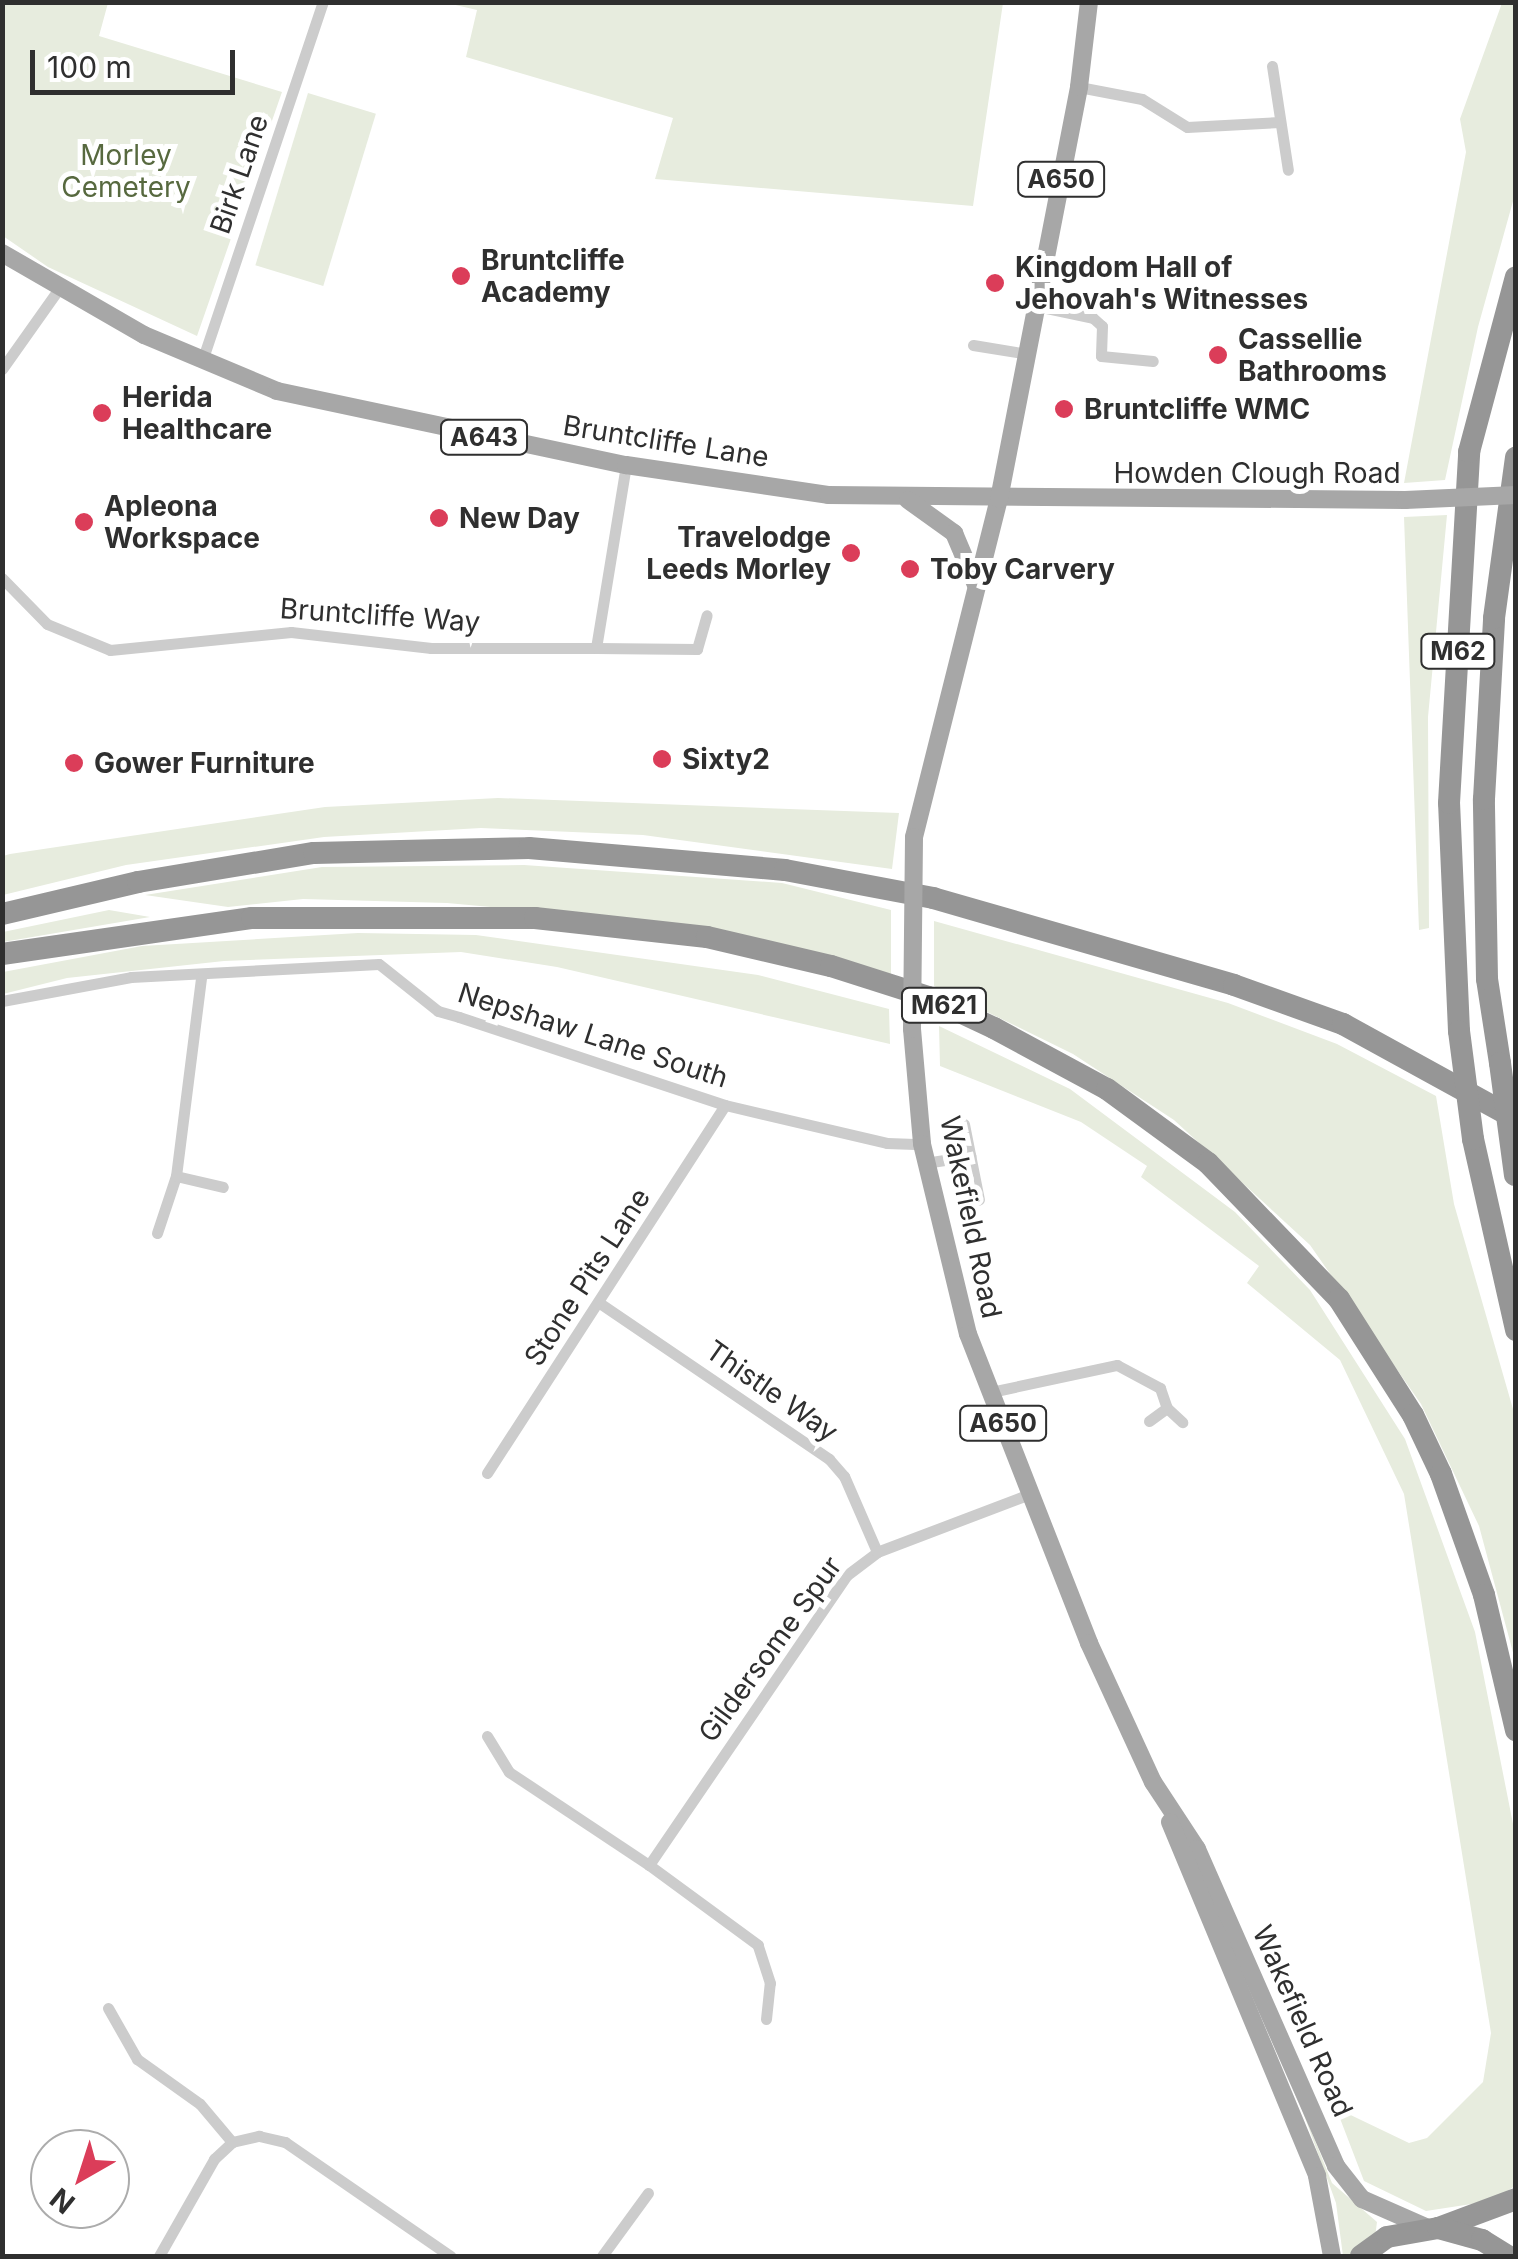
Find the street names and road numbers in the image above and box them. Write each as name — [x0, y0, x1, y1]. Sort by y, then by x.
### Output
street label: Birk Lane — [203, 110, 275, 238]
road number: A650 — [1016, 159, 1106, 199]
street label: Bruntcliffe Lane — [561, 408, 771, 474]
road number: A643 — [439, 417, 529, 457]
street label: Howden Clough Road — [1113, 456, 1401, 490]
street label: Bruntcliffe Way — [279, 591, 481, 639]
road number: M62 — [1418, 631, 1498, 671]
street label: Nepshaw Lane South — [454, 975, 732, 1095]
road number: M621 — [899, 985, 989, 1025]
street label: Wakefield Road — [933, 1113, 1009, 1321]
street label: Stone Pits Lane — [517, 1182, 657, 1372]
street label: Thistle Way — [699, 1333, 845, 1449]
road number: A650 — [958, 1403, 1048, 1443]
street label: Gildersome Spur — [691, 1550, 849, 1748]
street label: Wakefield Road — [1246, 1920, 1360, 2122]

